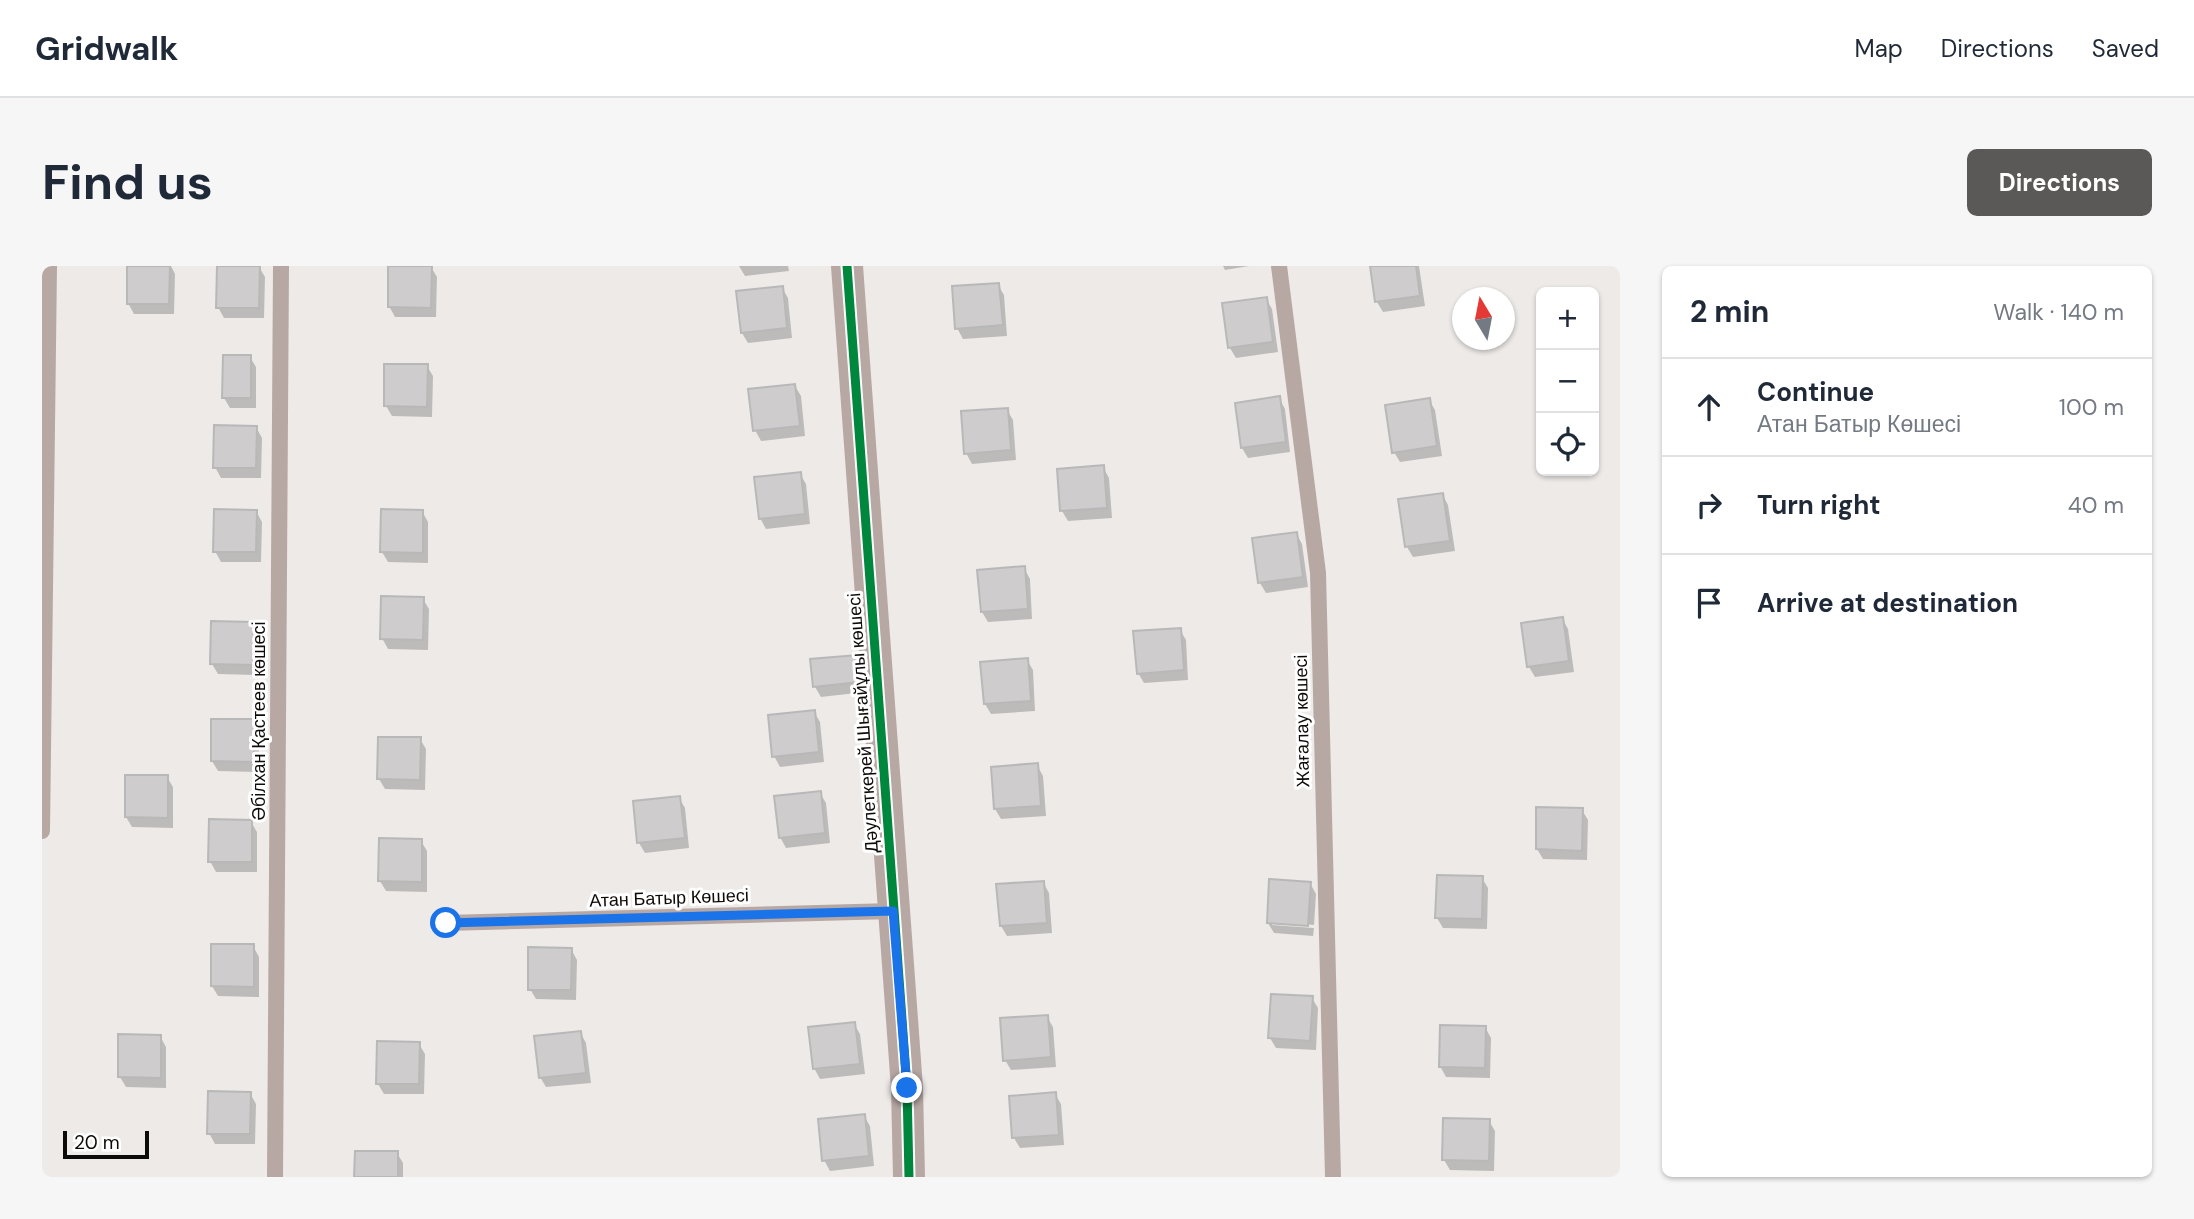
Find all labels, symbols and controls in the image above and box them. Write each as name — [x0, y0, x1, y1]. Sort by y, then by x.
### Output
text: Gridwalk — [35, 27, 178, 70]
text: Map — [1855, 33, 1903, 64]
text: Directions — [1941, 33, 2054, 64]
text: Saved — [2092, 33, 2159, 64]
button: Directions — [1967, 149, 2152, 216]
text: Find us — [42, 150, 213, 214]
north arrow — [1452, 287, 1515, 350]
map controls — [1536, 287, 1599, 476]
button: + — [1536, 287, 1599, 350]
text: 2 min — [1690, 292, 1769, 331]
text: Walk · 140 m — [1993, 297, 2124, 327]
button: − — [1536, 350, 1599, 413]
text: Continue — [1757, 375, 1874, 409]
icon: ahead — [1690, 388, 1728, 426]
text: 100 m — [2059, 392, 2124, 422]
text: Атан Батыр Көшесі — [1757, 409, 1961, 439]
button: locate — [1536, 413, 1599, 476]
icon: right — [1690, 486, 1728, 524]
text: Turn right — [1757, 488, 1881, 522]
text: 40 m — [2068, 490, 2124, 520]
icon: arrive — [1690, 584, 1728, 622]
text: Arrive at destination — [1757, 586, 2018, 620]
street label: Дәулеткерей Шығайұлы көшесі — [842, 592, 884, 854]
street label: Әбілхан Қастеев көшесі — [247, 621, 271, 821]
street label: Жағалау көшесі — [1289, 654, 1315, 788]
street label: Атан Батыр Көшесі — [589, 883, 749, 913]
route start — [430, 907, 461, 938]
route end — [891, 1072, 922, 1103]
scale bar — [63, 1128, 149, 1160]
text: 20 m — [74, 1130, 120, 1155]

